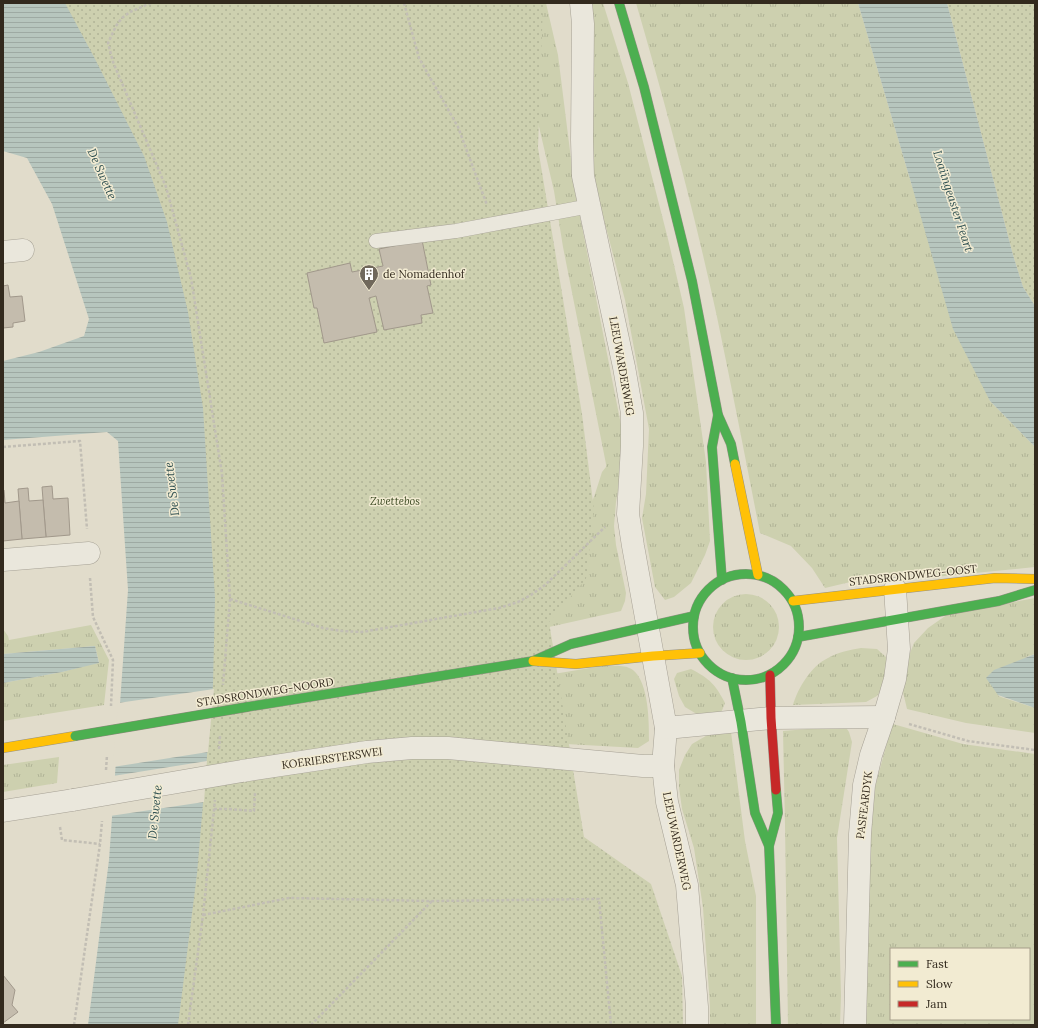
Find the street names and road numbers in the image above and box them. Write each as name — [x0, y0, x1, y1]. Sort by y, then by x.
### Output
street label: LEEUWARDERWEG — [606, 315, 638, 417]
street label: STADSRONDWEG-OOST — [848, 561, 978, 589]
street label: STADSRONDWEG-NOORD — [196, 674, 334, 710]
street label: KOERIERSTERSWEI — [281, 744, 384, 772]
street label: PASFEARDYK — [853, 770, 875, 840]
street label: LEEUWARDERWEG — [660, 790, 694, 892]

